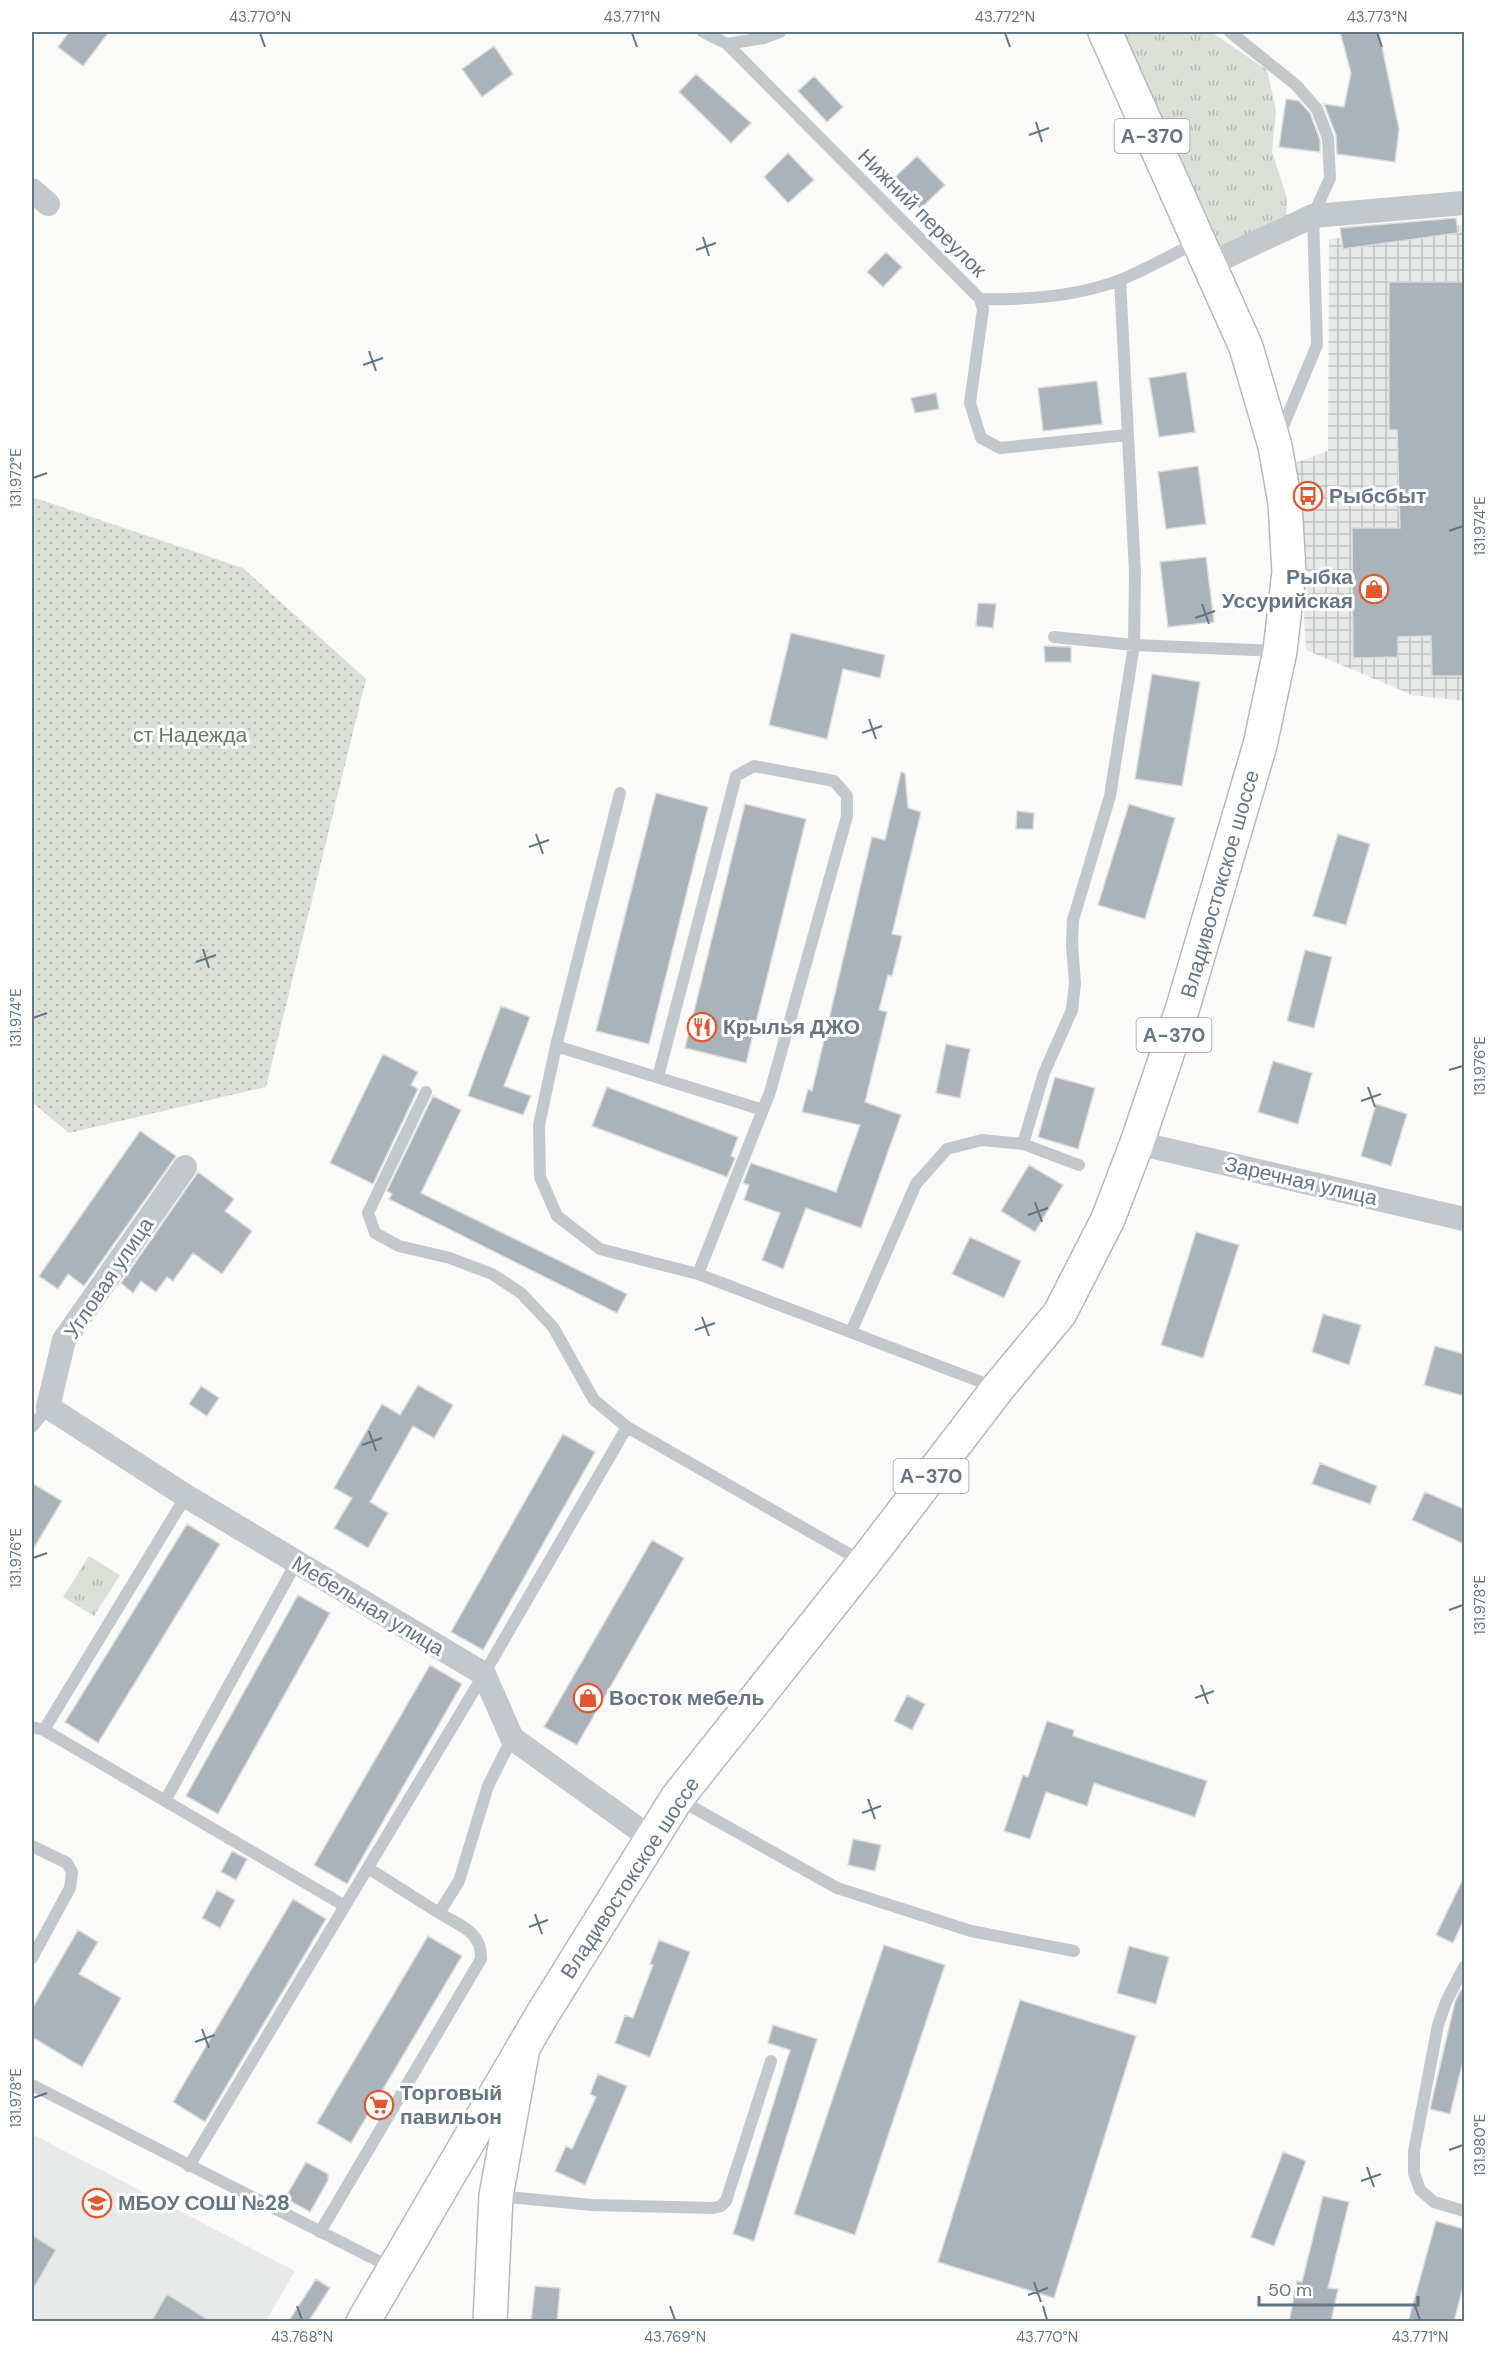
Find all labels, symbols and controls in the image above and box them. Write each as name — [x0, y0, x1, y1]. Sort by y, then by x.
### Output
text: 43.770°N — [229, 7, 291, 27]
text: 43.771°N — [604, 7, 660, 27]
text: 43.772°N — [975, 7, 1035, 27]
text: 43.773°N — [1347, 7, 1407, 27]
road number: А-370 — [1114, 119, 1190, 153]
street label: Нижний переулок — [852, 143, 993, 284]
text: 131.972°E — [6, 448, 26, 508]
bus stop icon: Рыбсбыт — [1292, 480, 1324, 512]
place label: Рыбсбыт — [1329, 482, 1426, 510]
text: 131.974°E — [1470, 496, 1490, 556]
place label: Рыбка Уссурийская — [1222, 563, 1353, 615]
shop icon: Рыбка Уссурийская — [1358, 573, 1390, 605]
park label: ст Надежда — [133, 721, 247, 749]
street label: Владивостокское шоссе — [1174, 767, 1266, 1001]
text: 131.974°E — [6, 988, 26, 1048]
restaurant icon: Крылья ДЖО — [686, 1011, 718, 1043]
place label: Крылья ДЖО — [723, 1013, 860, 1041]
road number: А-370 — [1136, 1018, 1212, 1052]
text: 131.976°E — [1470, 1036, 1490, 1096]
street label: Заречная улица — [1222, 1150, 1380, 1212]
street label: Угловая улица — [58, 1211, 160, 1344]
road number: А-370 — [894, 1459, 968, 1493]
text: 131.976°E — [6, 1528, 26, 1588]
street label: Мебельная улица — [287, 1549, 450, 1663]
text: 131.978°E — [1470, 1575, 1490, 1635]
shop icon: Восток мебель — [572, 1682, 604, 1714]
place label: Восток мебель — [609, 1684, 765, 1712]
street label: Владивостокское шоссе — [554, 1772, 706, 1984]
text: 131.978°E — [6, 2068, 26, 2128]
place label: Торговый павильон — [400, 2079, 502, 2131]
supermarket icon: Торговый павильон — [363, 2089, 395, 2121]
text: 131.980°E — [1470, 2114, 1490, 2176]
school or university icon: МБОУ СОШ №28 — [81, 2187, 113, 2219]
place label: МБОУ СОШ №28 — [118, 2189, 290, 2217]
scale bar — [1259, 2269, 1418, 2307]
text: 50 m — [1268, 2278, 1312, 2302]
text: 43.768°N — [271, 2327, 333, 2347]
text: 43.769°N — [644, 2327, 706, 2347]
text: 43.770°N — [1016, 2327, 1078, 2347]
text: 43.771°N — [1392, 2327, 1448, 2347]

